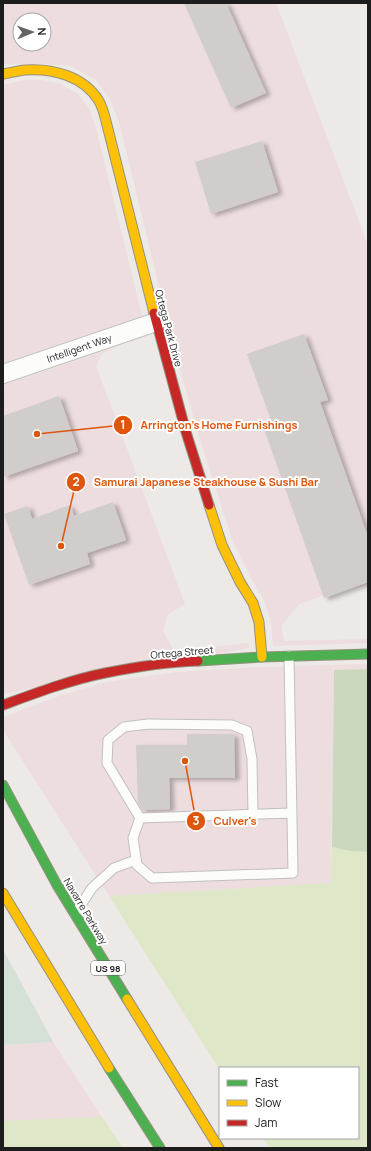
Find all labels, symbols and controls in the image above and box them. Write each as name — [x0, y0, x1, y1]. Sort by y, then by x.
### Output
north arrow — [12, 12, 52, 52]
text: N — [35, 27, 50, 36]
street label: Ortega Park Drive — [152, 288, 186, 368]
street label: Intelligent Way — [45, 330, 114, 366]
callout: Arrington's Home Furnishings — [113, 414, 306, 437]
text: 1 — [120, 416, 126, 433]
text: Arrington's Home Furnishings — [141, 417, 297, 432]
callout: Samurai Japanese Steakhouse & Sushi Bar — [66, 471, 326, 494]
text: 2 — [72, 473, 80, 490]
text: Samurai Japanese Steakhouse & Sushi Bar — [94, 474, 319, 489]
street label: Ortega Street — [150, 642, 214, 662]
callout: Culver's — [186, 810, 264, 833]
text: 3 — [193, 812, 200, 829]
text: Culver's — [214, 813, 256, 828]
street label: Navarre Parkway — [61, 875, 112, 948]
road number: US 98 — [91, 961, 125, 975]
legend — [219, 1067, 359, 1139]
text: Fast — [255, 1074, 279, 1091]
text: Slow — [255, 1094, 281, 1111]
text: Jam — [255, 1114, 277, 1131]

